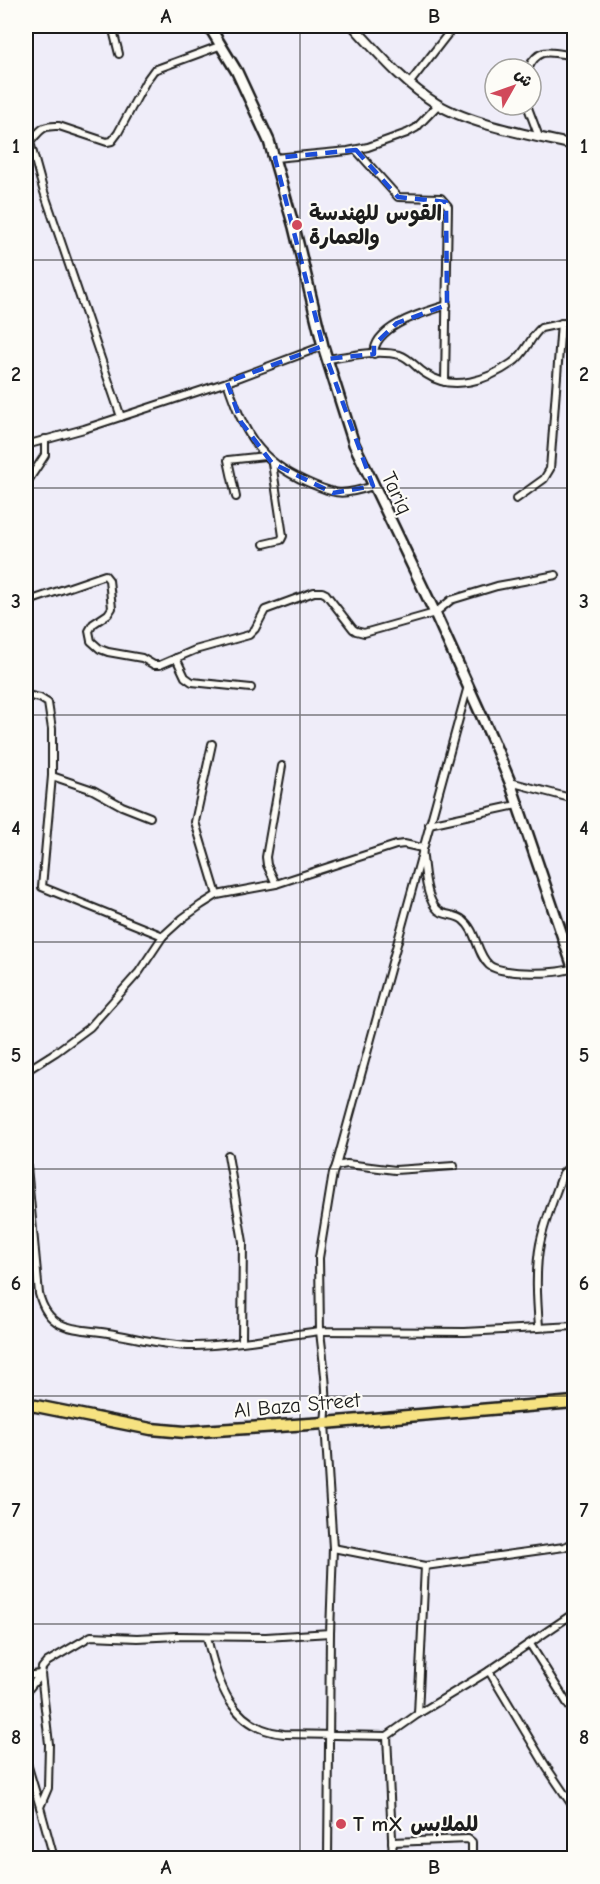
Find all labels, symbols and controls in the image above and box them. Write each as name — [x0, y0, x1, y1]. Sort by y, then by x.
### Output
text: A — [160, 5, 172, 28]
text: B — [428, 5, 440, 28]
north arrow — [483, 57, 543, 117]
text: ش — [511, 65, 536, 91]
text: 1 — [12, 135, 20, 158]
text: 1 — [580, 135, 588, 158]
place label: القوس للهندسة والعمارة — [309, 201, 442, 250]
marker: القوس للهندسة والعمارة — [290, 218, 304, 232]
text: 2 — [11, 363, 21, 386]
text: 2 — [579, 363, 589, 386]
street label: Tariq — [377, 468, 417, 518]
text: 3 — [11, 590, 21, 613]
text: 3 — [579, 590, 589, 613]
text: 4 — [11, 817, 21, 840]
text: 4 — [579, 817, 589, 840]
text: 5 — [11, 1044, 21, 1067]
text: 5 — [579, 1044, 589, 1067]
text: 6 — [11, 1272, 21, 1295]
text: 6 — [579, 1272, 589, 1295]
street label: Al Baza Street — [233, 1387, 362, 1422]
text: 7 — [12, 1499, 21, 1522]
text: 7 — [580, 1499, 589, 1522]
text: 8 — [11, 1726, 21, 1749]
text: 8 — [579, 1726, 589, 1749]
place label: T mX للملابس — [353, 1812, 478, 1837]
marker: T mX للملابس — [334, 1817, 348, 1831]
text: A — [160, 1856, 172, 1879]
text: B — [428, 1856, 440, 1879]

